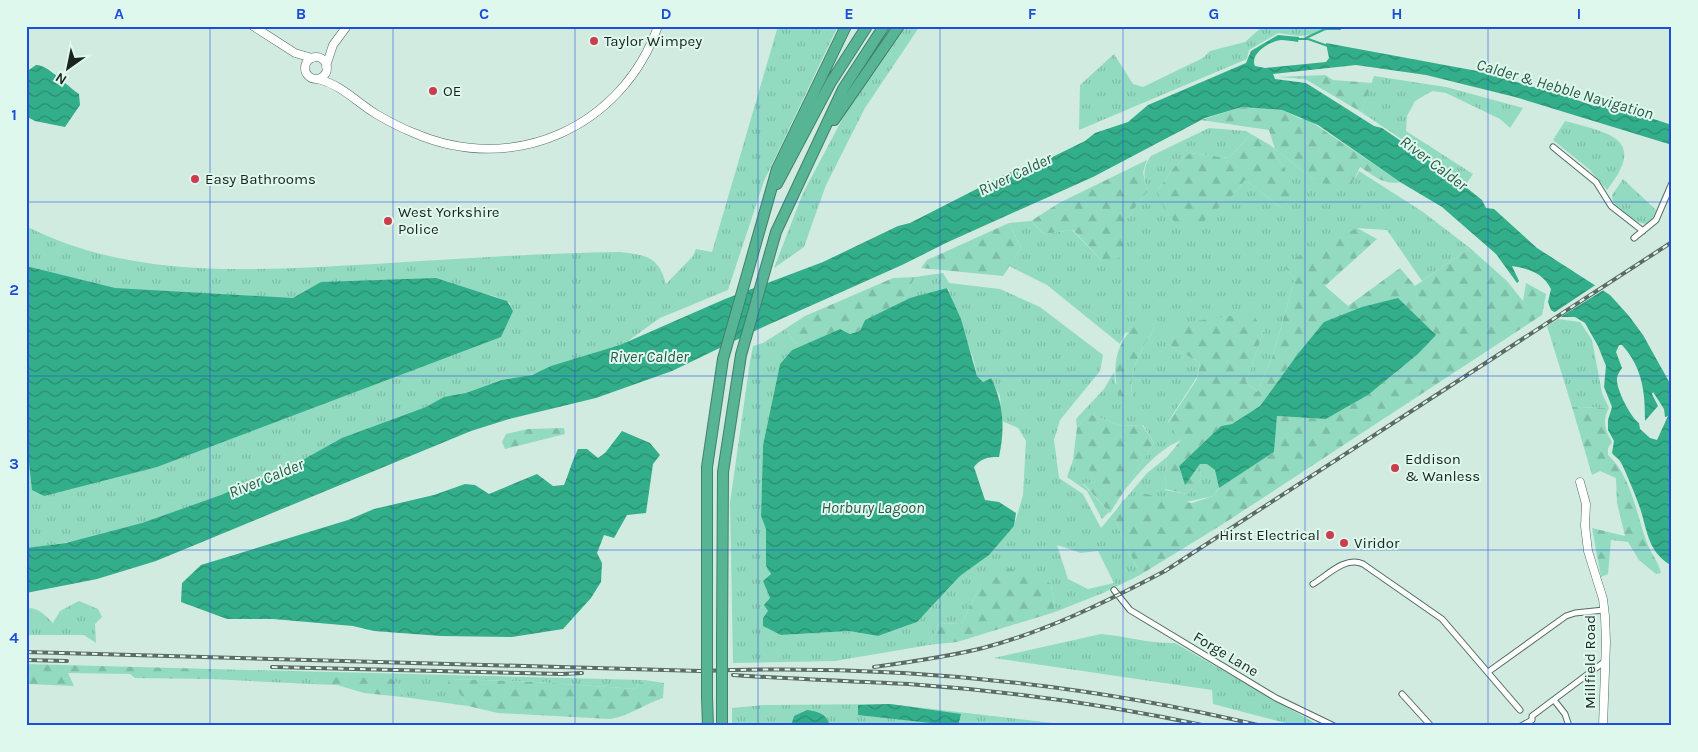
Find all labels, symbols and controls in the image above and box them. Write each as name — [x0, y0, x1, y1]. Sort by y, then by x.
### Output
text: A — [114, 4, 124, 23]
text: B — [296, 4, 306, 23]
text: C — [479, 4, 489, 23]
text: D — [661, 4, 672, 23]
text: E — [844, 4, 854, 23]
text: F — [1028, 4, 1037, 23]
text: G — [1209, 4, 1219, 23]
text: H — [1391, 4, 1403, 23]
text: I — [1577, 4, 1581, 23]
place label: Taylor Wimpey — [604, 32, 702, 50]
marker: Taylor Wimpey — [588, 35, 600, 47]
north arrow — [42, 42, 92, 92]
water label: Calder & Hebble Navigation — [1474, 55, 1656, 123]
text: N — [52, 69, 70, 88]
place label: OE — [443, 82, 461, 100]
marker: OE — [427, 85, 439, 97]
text: 1 — [11, 105, 17, 124]
water label: River Calder — [1397, 132, 1472, 195]
water label: River Calder — [975, 148, 1055, 199]
place label: Easy Bathrooms — [205, 170, 316, 188]
marker: Easy Bathrooms — [189, 173, 201, 185]
place label: West Yorkshire Police — [398, 203, 500, 238]
marker: West Yorkshire Police — [382, 215, 394, 227]
text: 2 — [9, 280, 19, 299]
water label: River Calder — [609, 347, 689, 366]
place label: Eddison & Wanless — [1405, 450, 1480, 485]
text: 3 — [9, 454, 19, 473]
water label: River Calder — [226, 454, 307, 502]
marker: Eddison & Wanless — [1389, 462, 1401, 474]
water label: Horbury Lagoon — [821, 498, 925, 517]
place label: Hirst Electrical — [1219, 526, 1320, 544]
marker: Hirst Electrical — [1324, 529, 1336, 541]
place label: Viridor — [1354, 534, 1400, 552]
marker: Viridor — [1338, 537, 1350, 549]
street label: Millfield Road — [1581, 615, 1599, 709]
text: 4 — [9, 628, 19, 647]
street label: Forge Lane — [1190, 628, 1262, 680]

